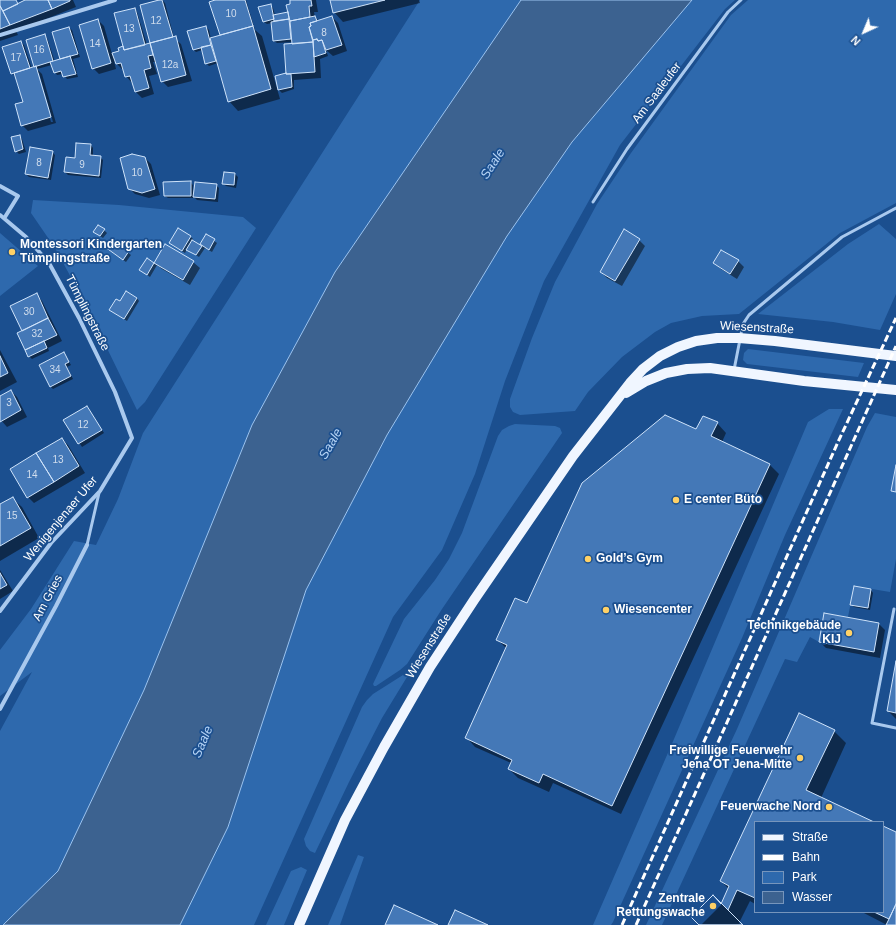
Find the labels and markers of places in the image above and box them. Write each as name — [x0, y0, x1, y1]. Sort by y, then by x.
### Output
place label: Montessori Kindergarten Tümplingstraße — [20, 238, 162, 266]
marker: Montessori Kindergarten Tümplingstraße — [7, 247, 17, 257]
place label: E center Büto — [684, 493, 762, 507]
marker: E center Büto — [671, 495, 681, 505]
place label: Gold’s Gym — [596, 552, 663, 566]
marker: Gold’s Gym — [583, 554, 593, 564]
place label: Wiesencenter — [614, 603, 692, 617]
marker: Wiesencenter — [601, 605, 611, 615]
place label: Technikgebäude KIJ — [747, 619, 841, 647]
marker: Technikgebäude KIJ — [844, 628, 854, 638]
place label: Freiwillige Feuerwehr Jena OT Jena-Mitte — [669, 744, 792, 772]
marker: Freiwillige Feuerwehr Jena OT Jena-Mitte — [795, 753, 805, 763]
place label: Feuerwache Nord — [720, 800, 821, 814]
marker: Feuerwache Nord — [824, 802, 834, 812]
place label: Zentrale Rettungswache — [616, 892, 705, 920]
marker: Zentrale Rettungswache — [708, 901, 718, 911]

